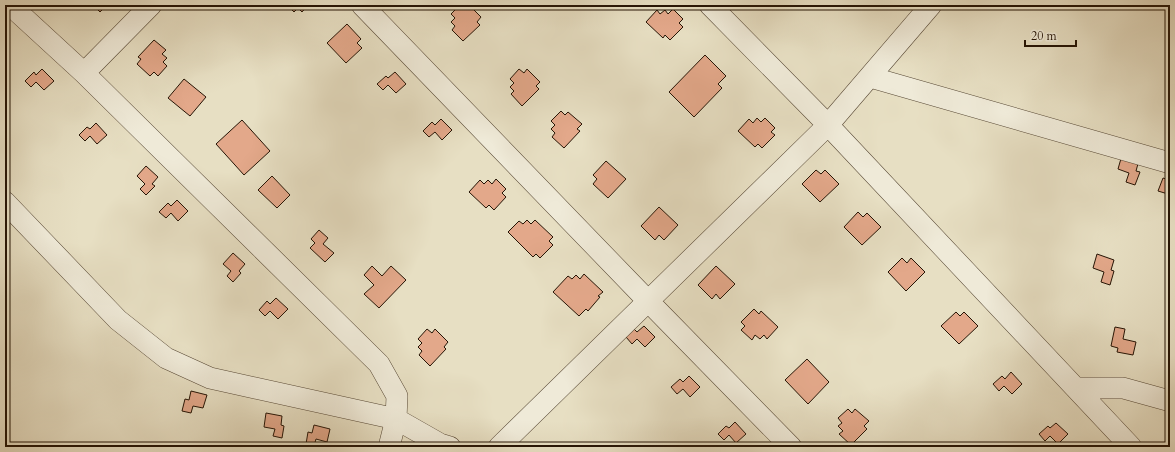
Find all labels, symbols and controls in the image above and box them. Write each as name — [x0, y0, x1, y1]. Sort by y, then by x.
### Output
scale bar — [1025, 22, 1076, 48]
text: 20 m — [1031, 28, 1058, 44]

